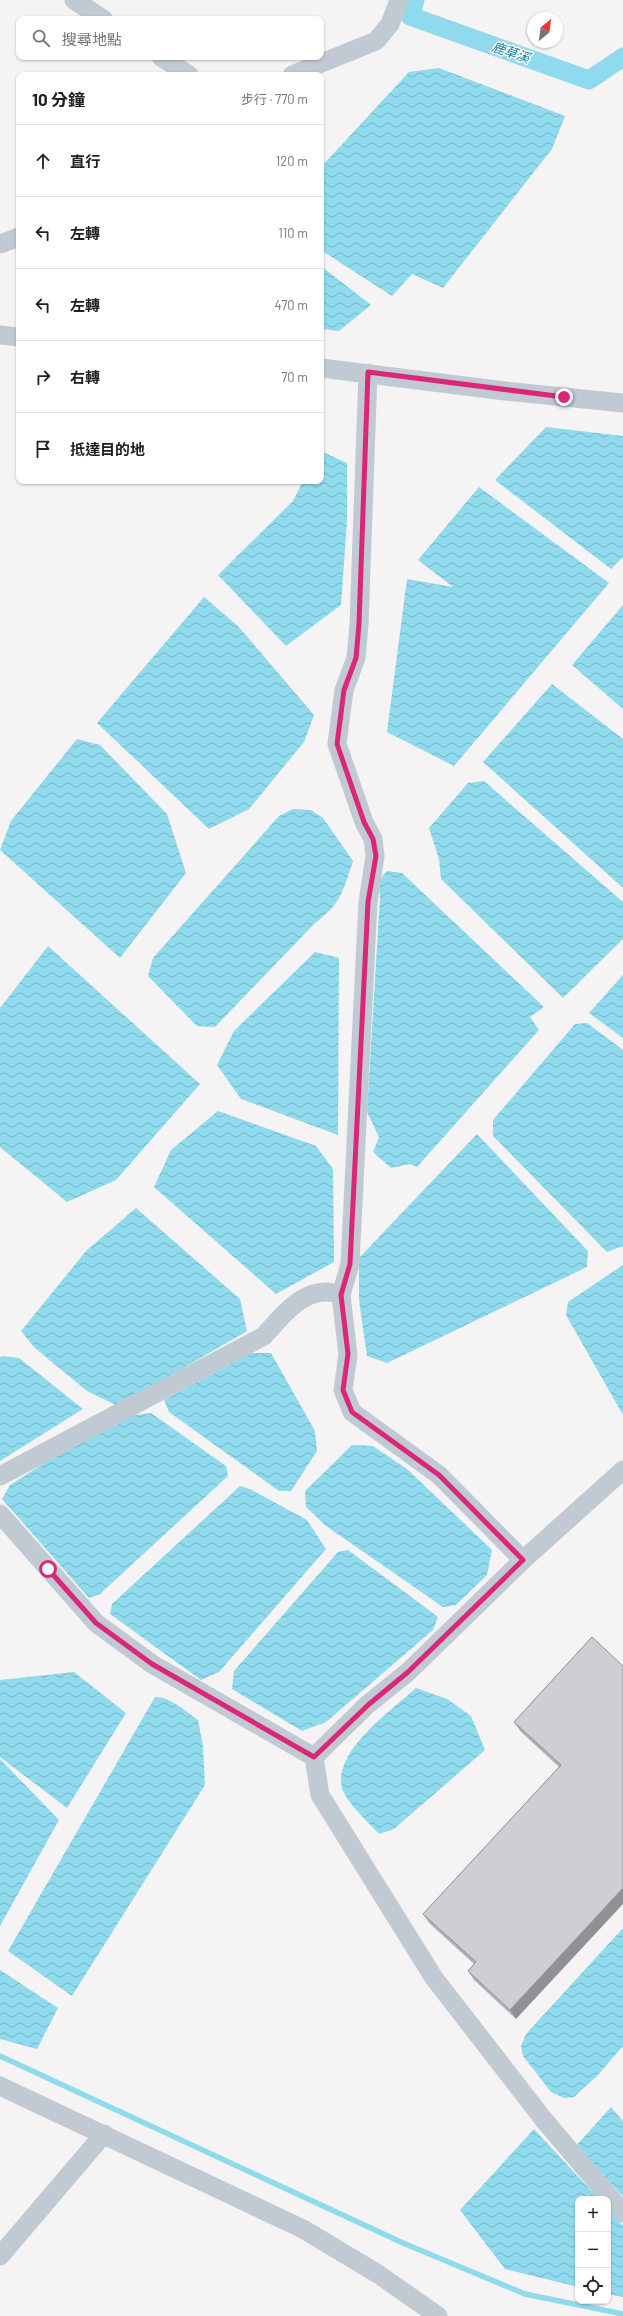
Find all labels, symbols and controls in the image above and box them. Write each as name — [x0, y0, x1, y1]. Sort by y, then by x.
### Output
north arrow — [527, 12, 563, 48]
search box — [16, 16, 324, 60]
icon: search — [30, 27, 52, 49]
text: 搜尋地點 — [62, 30, 122, 48]
water label: 鹿草溪 — [490, 38, 534, 67]
text: 10 分鐘 — [32, 89, 85, 109]
text: 步行 · 770 m — [241, 91, 308, 107]
icon: ahead — [32, 150, 54, 172]
text: 直行 — [70, 152, 100, 170]
text: 120 m — [276, 153, 308, 169]
icon: left — [32, 222, 54, 244]
text: 左轉 — [70, 224, 100, 242]
text: 110 m — [278, 225, 308, 241]
icon: left — [32, 294, 54, 316]
text: 左轉 — [70, 296, 100, 314]
text: 470 m — [274, 297, 308, 313]
icon: right — [32, 366, 54, 388]
text: 右轉 — [70, 368, 100, 386]
text: 70 m — [281, 369, 308, 385]
route end — [555, 388, 573, 406]
icon: arrive — [32, 438, 54, 460]
text: 抵達目的地 — [70, 440, 145, 458]
route start — [39, 1560, 57, 1578]
map controls — [575, 2196, 611, 2304]
button: + — [575, 2196, 611, 2232]
button: − — [575, 2232, 611, 2268]
button: locate — [575, 2268, 611, 2304]

